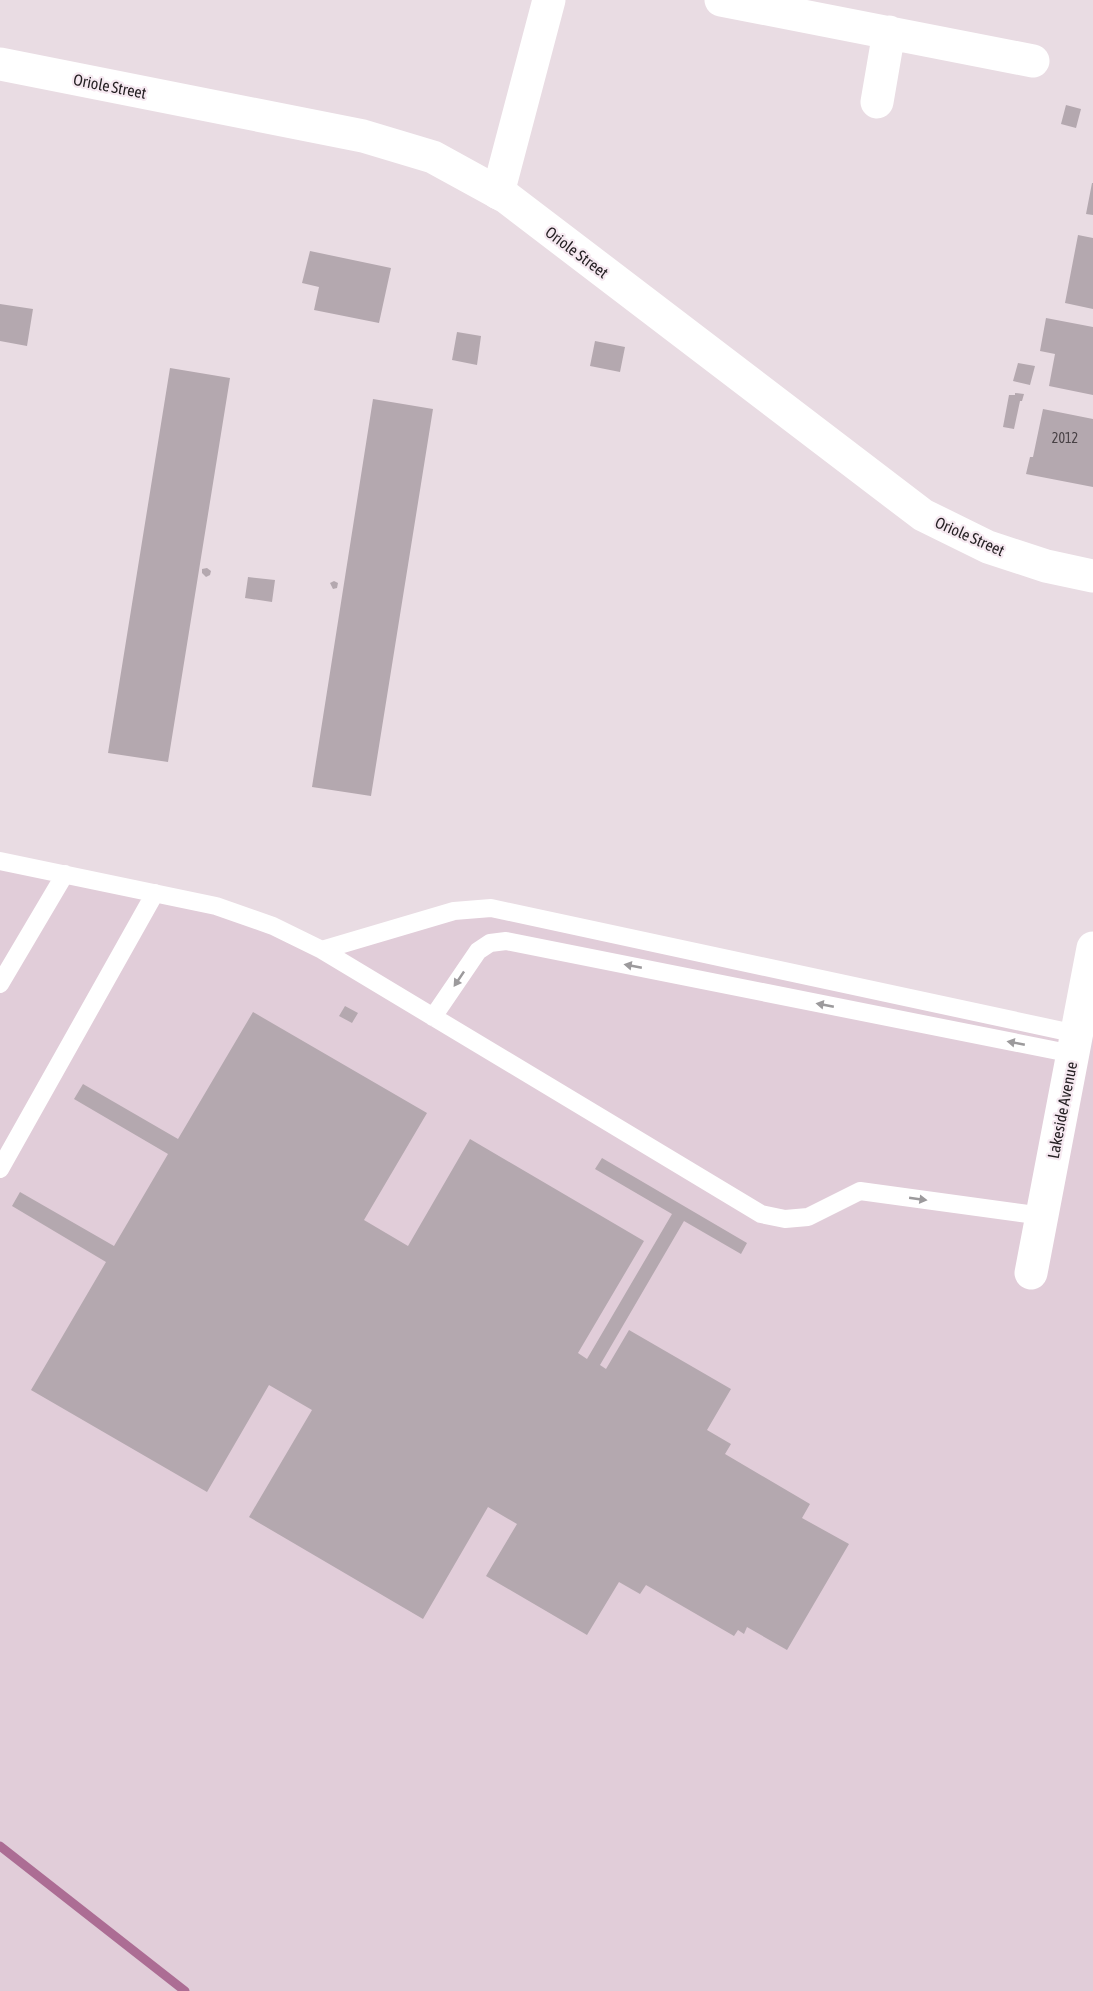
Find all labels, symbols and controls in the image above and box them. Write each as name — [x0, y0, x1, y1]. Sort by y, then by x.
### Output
street label: Oriole Street — [72, 70, 148, 102]
street label: Oriole Street — [542, 223, 612, 282]
house number: 2012 — [1052, 430, 1078, 446]
street label: Oriole Street — [933, 513, 1008, 559]
one-way arrow — [624, 961, 643, 970]
one-way arrow — [453, 971, 464, 988]
one-way arrow — [815, 1000, 834, 1009]
one-way arrow — [1006, 1038, 1025, 1047]
street label: Lakeside Avenue — [1044, 1060, 1080, 1160]
one-way arrow — [908, 1194, 927, 1204]

